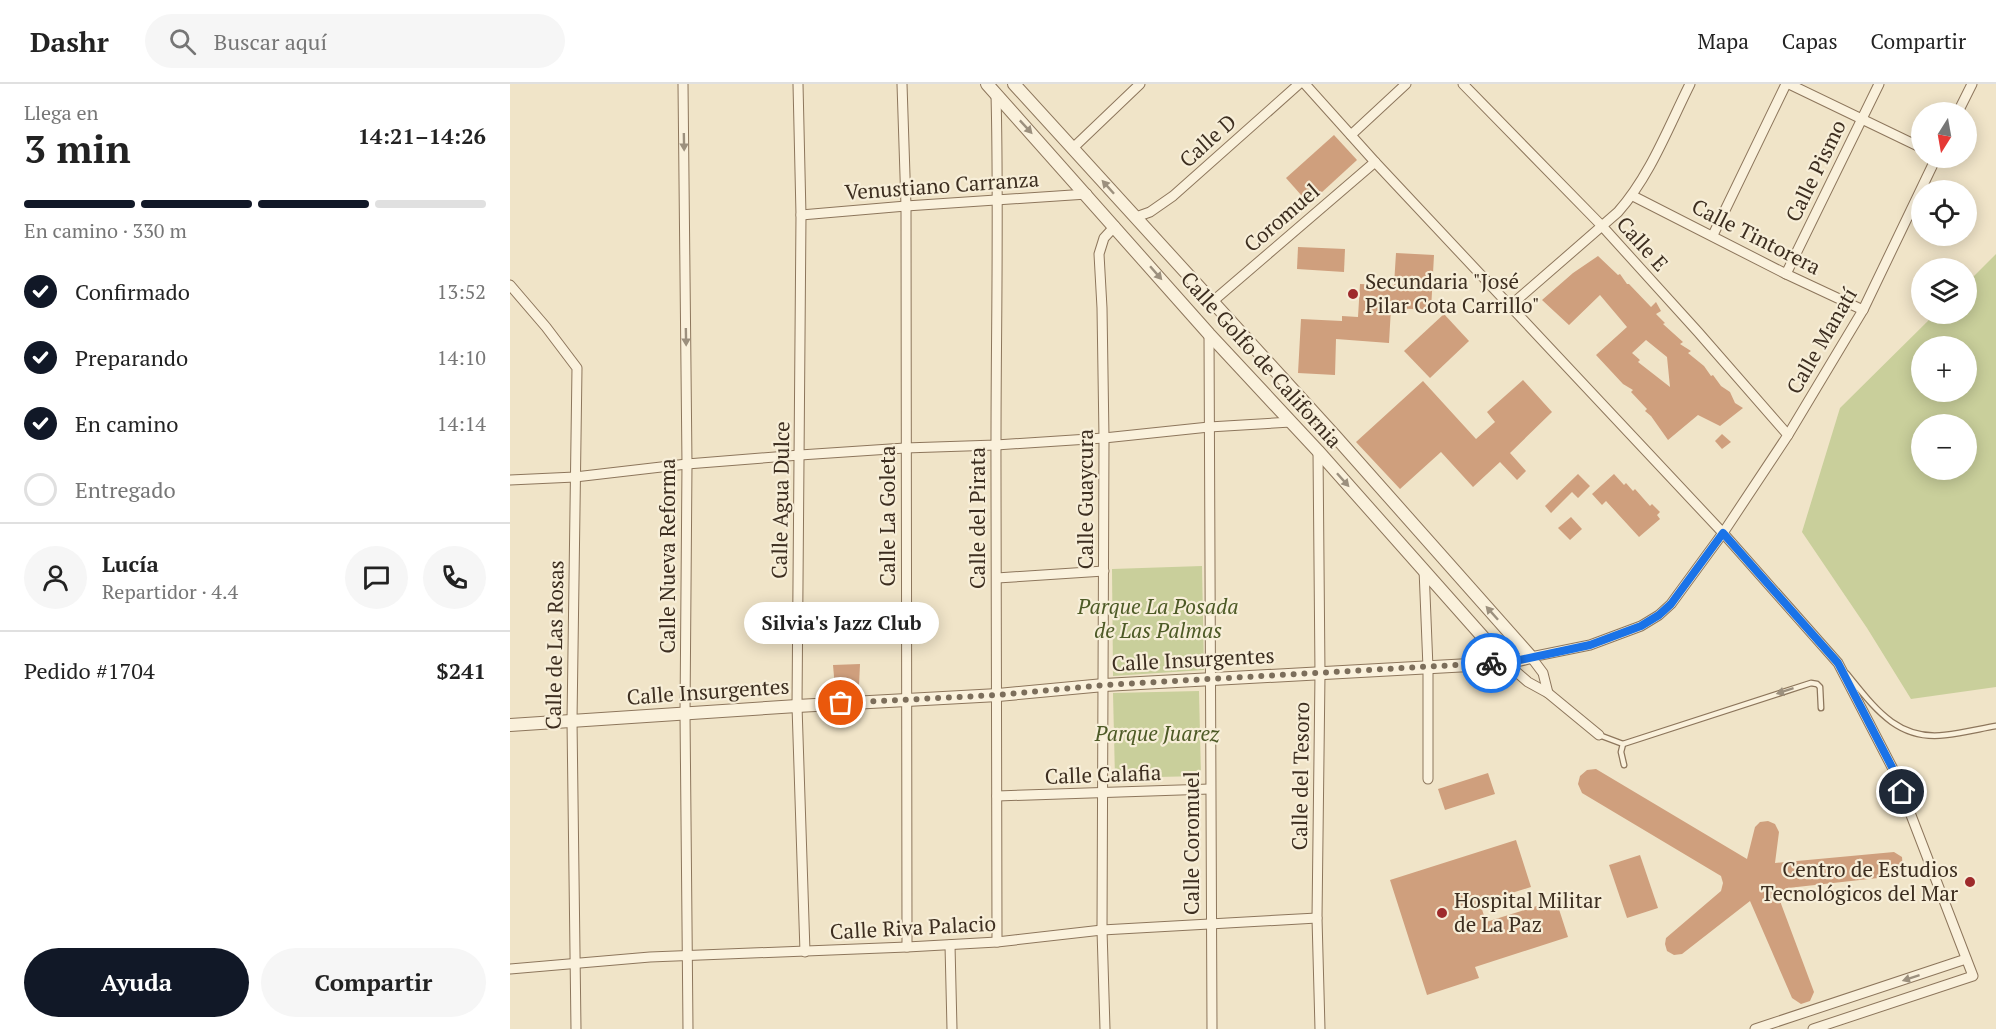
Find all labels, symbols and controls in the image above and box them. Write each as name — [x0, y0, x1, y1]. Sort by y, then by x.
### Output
search box — [145, 14, 565, 68]
text: Dashr — [30, 23, 109, 60]
icon: search — [166, 25, 199, 58]
text: Buscar aquí — [214, 27, 327, 56]
text: Mapa — [1697, 27, 1749, 55]
text: Capas — [1782, 27, 1838, 55]
text: Compartir — [1871, 27, 1966, 55]
text: Llega en — [24, 99, 98, 126]
north arrow — [1911, 102, 1977, 168]
map controls — [1911, 102, 1977, 480]
street label: Calle D — [1173, 107, 1242, 173]
street label: Calle Pismo — [1778, 115, 1852, 226]
one-way arrow — [1019, 120, 1033, 134]
text: 14:21–14:26 — [358, 121, 486, 150]
text: 3 min — [24, 122, 131, 174]
one-way arrow — [679, 133, 689, 152]
street label: Venustiano Carranza — [844, 164, 1040, 206]
street label: Coromuel — [1238, 177, 1325, 258]
one-way arrow — [1101, 180, 1115, 195]
button: locate — [1911, 180, 1977, 246]
street label: Calle Tintorera — [1687, 192, 1826, 281]
street label: Calle E — [1611, 210, 1675, 277]
text: En camino · 330 m — [24, 217, 187, 244]
button: layers — [1911, 258, 1977, 324]
one-way arrow — [1149, 265, 1162, 280]
street label: Calle Golfo de California — [1175, 265, 1349, 454]
place label: Secundaria "José Pilar Cota Carrillo" — [1365, 267, 1540, 319]
icon: check — [24, 275, 57, 308]
text: Confirmado — [75, 277, 190, 306]
text: 13:52 — [437, 278, 486, 305]
street label: Calle Manatí — [1779, 282, 1863, 399]
marker: Secundaria "José Pilar Cota Carrillo" — [1346, 287, 1360, 301]
one-way arrow — [681, 328, 691, 347]
button: + — [1911, 336, 1977, 402]
icon: check — [24, 341, 57, 374]
text: Preparando — [75, 343, 188, 372]
text: 14:10 — [437, 344, 486, 371]
icon: check — [24, 407, 57, 440]
text: En camino — [75, 409, 178, 438]
text: 14:14 — [437, 410, 486, 437]
button: − — [1911, 414, 1977, 480]
street label: Calle Agua Dulce — [765, 421, 795, 579]
street label: Calle Guaycura — [1071, 428, 1099, 569]
street label: Calle La Goleta — [873, 445, 901, 587]
street label: Calle del Pirata — [963, 447, 991, 589]
street label: Calle Nueva Reforma — [653, 458, 681, 654]
one-way arrow — [1336, 472, 1349, 487]
text: Entregado — [75, 475, 176, 504]
button: person — [24, 546, 87, 609]
button: chat — [345, 546, 408, 609]
button: phone — [423, 546, 486, 609]
text: Lucía — [102, 549, 159, 578]
street label: Calle de Las Rosas — [539, 560, 569, 730]
text: Repartidor · 4.4 — [102, 578, 238, 605]
park label: Parque La Posada de Las Palmas — [1076, 592, 1239, 644]
callout: Silvia's Jazz Club — [744, 601, 938, 643]
one-way arrow — [1486, 606, 1499, 621]
text: Silvia's Jazz Club — [762, 609, 921, 636]
courier — [1461, 633, 1521, 693]
street label: Calle Insurgentes — [1111, 641, 1275, 677]
icon: bike — [1475, 647, 1508, 680]
text: Pedido #1704 — [24, 656, 155, 685]
text: $241 — [436, 656, 486, 685]
street label: Calle Insurgentes — [626, 671, 790, 711]
pin — [815, 677, 866, 728]
icon: bag — [824, 686, 857, 719]
one-way arrow — [1776, 687, 1794, 697]
street label: Calle del Tesoro — [1285, 701, 1315, 851]
park label: Parque Juarez — [1094, 719, 1220, 747]
street label: Calle Calafia — [1044, 758, 1162, 790]
pin — [1876, 766, 1927, 817]
street label: Calle Coromuel — [1177, 771, 1205, 915]
icon: home — [1885, 775, 1918, 808]
place label: Centro de Estudios Tecnológicos del Mar — [1761, 855, 1958, 907]
marker: Centro de Estudios Tecnológicos del Mar — [1963, 875, 1977, 889]
place label: Hospital Militar de La Paz — [1454, 886, 1602, 938]
marker: Hospital Militar de La Paz — [1435, 906, 1449, 920]
street label: Calle Riva Palacio — [829, 909, 997, 945]
button: Ayuda — [24, 948, 249, 1017]
button: Compartir — [261, 948, 486, 1017]
one-way arrow — [1902, 973, 1920, 983]

